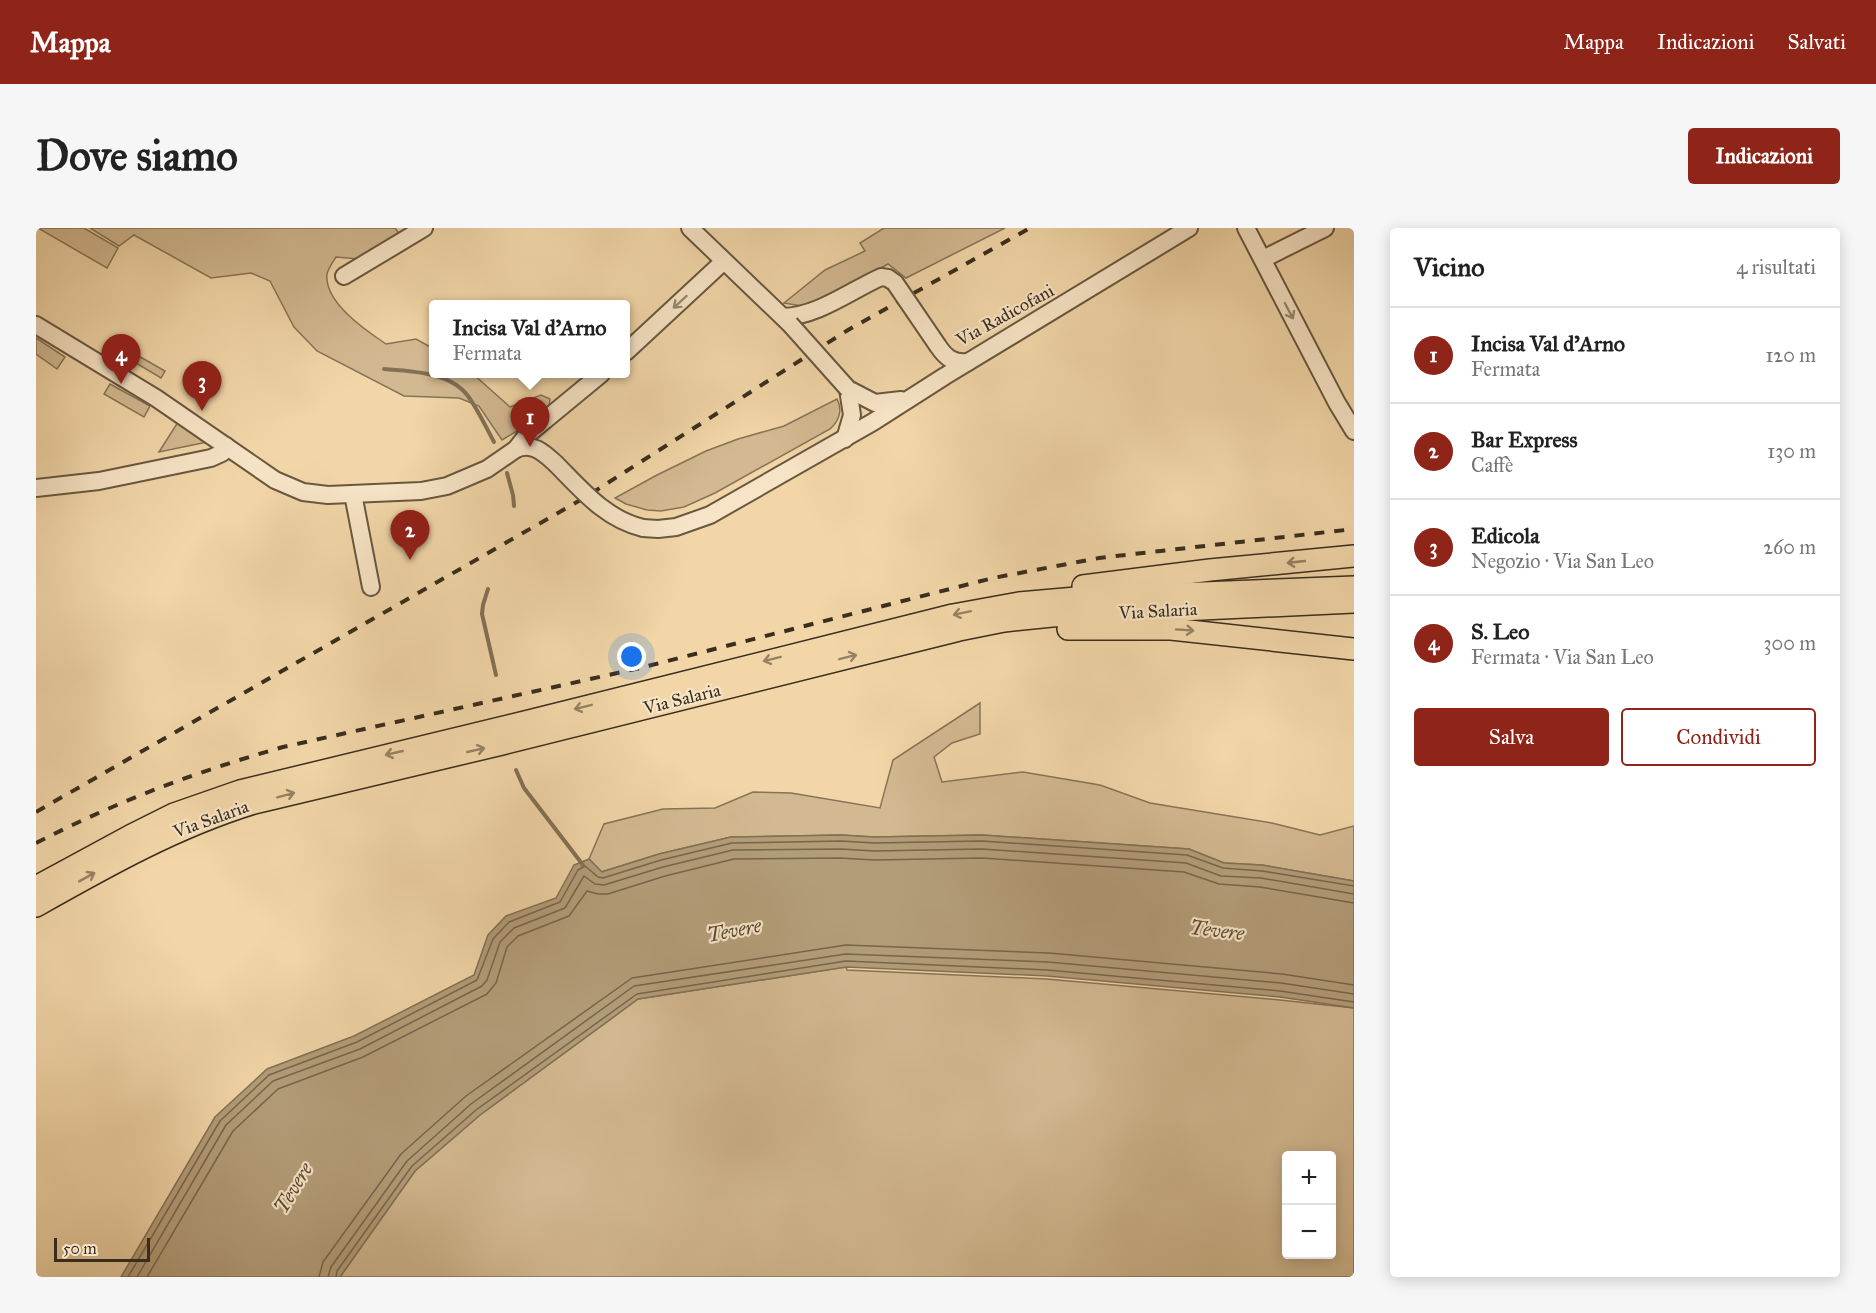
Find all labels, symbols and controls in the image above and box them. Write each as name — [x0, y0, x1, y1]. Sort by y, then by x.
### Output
text: Mappa — [30, 25, 111, 60]
text: Mappa — [1564, 29, 1624, 55]
text: Indicazioni — [1657, 29, 1755, 55]
text: Salvati — [1788, 29, 1846, 55]
button: Indicazioni — [1688, 128, 1840, 184]
text: Dove siamo — [36, 130, 238, 182]
text: Vicino — [1414, 251, 1485, 283]
text: 4 risultati — [1736, 255, 1816, 279]
street label: Via Radicofani — [951, 279, 1058, 351]
one-way arrow — [673, 295, 688, 309]
popup — [429, 300, 630, 378]
one-way arrow — [1284, 302, 1295, 320]
text: Incisa Val d'Arno — [452, 314, 607, 341]
text: Incisa Val d'Arno — [1471, 330, 1625, 357]
pin: 4 — [102, 334, 140, 384]
text: Fermata — [452, 341, 522, 365]
text: 1 — [1430, 343, 1437, 367]
text: 120 m — [1765, 343, 1816, 367]
text: Fermata — [1471, 357, 1540, 381]
pin: 3 — [182, 362, 222, 411]
pin: 1 — [510, 398, 550, 447]
text: Bar Express — [1471, 426, 1578, 453]
text: 2 — [1429, 439, 1438, 463]
text: 130 m — [1767, 439, 1816, 463]
text: Caffè — [1471, 453, 1513, 477]
pin: 2 — [390, 510, 430, 560]
text: Edicola — [1471, 522, 1539, 549]
text: 3 — [1430, 535, 1438, 559]
text: 260 m — [1763, 535, 1816, 559]
text: Negozio · Via San Leo — [1471, 549, 1654, 573]
one-way arrow — [1286, 557, 1306, 568]
street label: Via Salaria — [1117, 598, 1198, 624]
one-way arrow — [952, 608, 972, 619]
text: S. Leo — [1471, 618, 1530, 645]
one-way arrow — [1175, 624, 1195, 635]
text: 4 — [1428, 631, 1439, 655]
text: 300 m — [1764, 631, 1816, 655]
your location — [617, 642, 646, 671]
text: Fermata · Via San Leo — [1471, 645, 1654, 669]
one-way arrow — [838, 650, 857, 662]
one-way arrow — [763, 654, 782, 666]
street label: Via Salaria — [640, 679, 723, 719]
one-way arrow — [574, 702, 593, 714]
button: Salva — [1414, 708, 1609, 766]
button: Condividi — [1621, 708, 1816, 766]
one-way arrow — [466, 744, 485, 756]
one-way arrow — [385, 748, 404, 760]
one-way arrow — [276, 788, 295, 800]
street label: Via Salaria — [169, 795, 252, 843]
one-way arrow — [78, 871, 95, 883]
water label: Tevere — [705, 913, 764, 947]
water label: Tevere — [1188, 915, 1246, 945]
map controls — [1282, 1151, 1336, 1259]
button: + — [1282, 1151, 1336, 1205]
water label: Tevere — [269, 1158, 318, 1218]
button: − — [1282, 1205, 1336, 1259]
scale bar — [54, 1235, 150, 1262]
text: 50 m — [63, 1239, 97, 1258]

